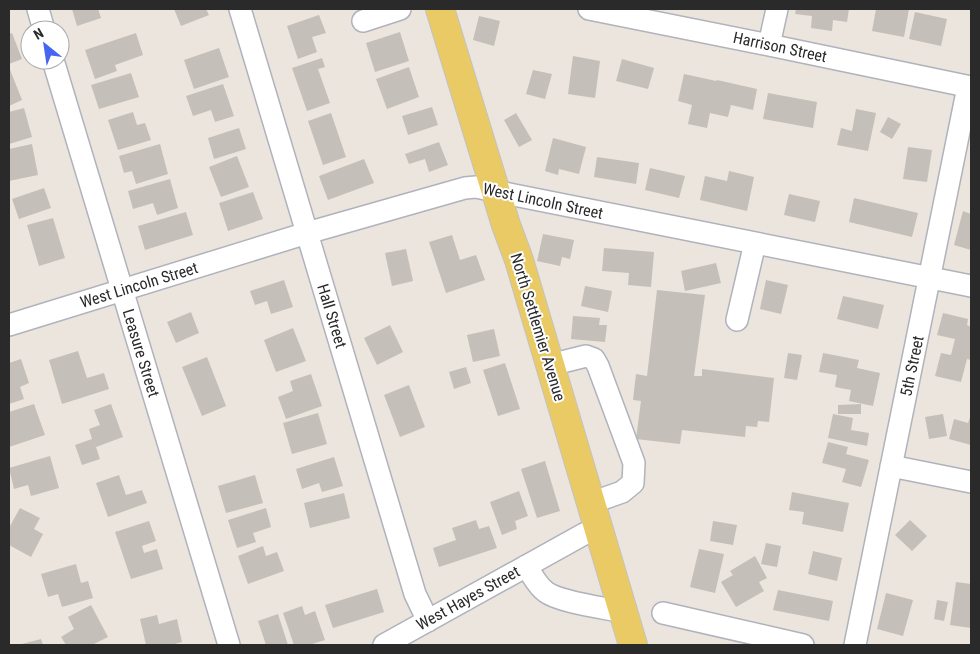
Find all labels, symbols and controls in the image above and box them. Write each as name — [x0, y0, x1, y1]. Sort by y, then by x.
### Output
north arrow — [20, 20, 70, 70]
text: N — [31, 25, 46, 43]
street label: Harrison Street — [731, 28, 829, 66]
street label: West Lincoln Street — [481, 179, 605, 223]
street label: North Settlemier Avenue — [506, 251, 570, 403]
street label: West Lincoln Street — [78, 258, 200, 312]
street label: Hall Street — [313, 282, 351, 351]
street label: Leasure Street — [119, 307, 163, 400]
street label: 5th Street — [896, 334, 928, 398]
street label: West Hayes Street — [413, 562, 523, 634]

